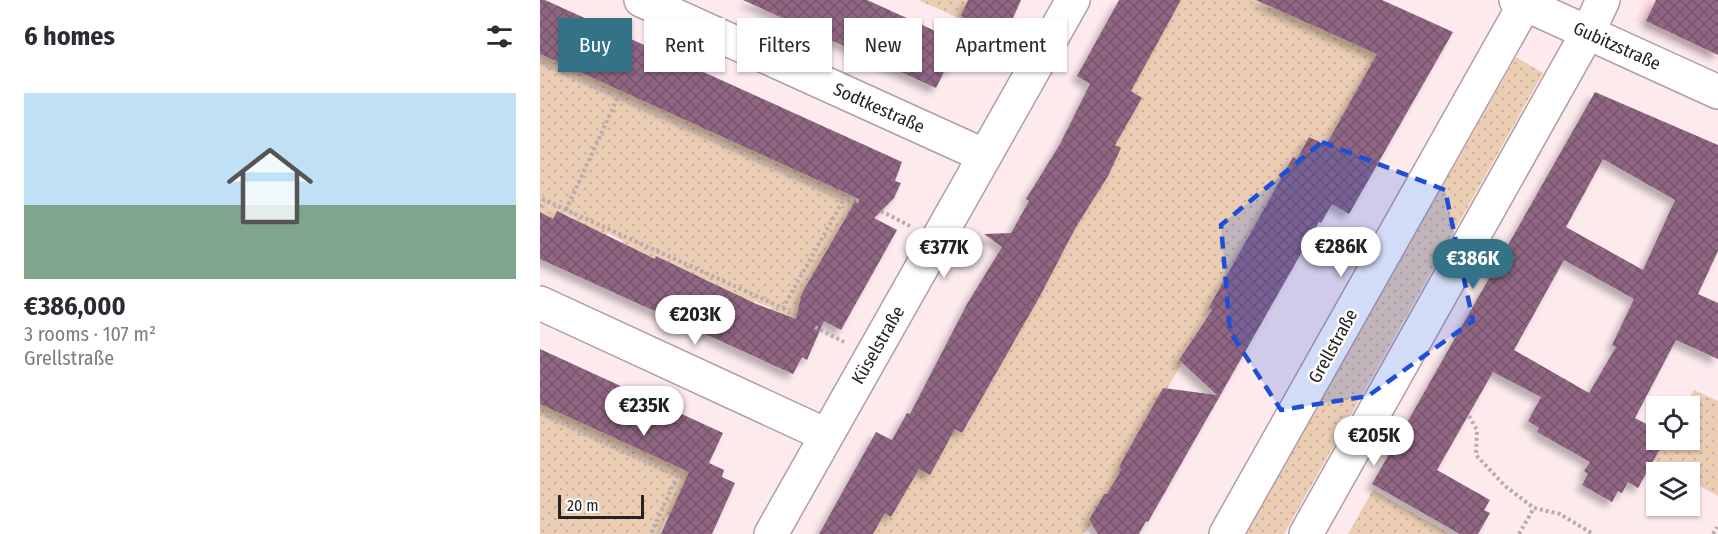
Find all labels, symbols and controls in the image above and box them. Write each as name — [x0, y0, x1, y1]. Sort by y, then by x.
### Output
street label: Gubitzstraße — [1570, 17, 1664, 75]
chip: Buy — [558, 18, 632, 72]
chip: Rent — [644, 18, 725, 72]
chip: Filters — [737, 18, 832, 72]
chip: New — [844, 18, 922, 72]
chip: Apartment — [934, 18, 1067, 72]
icon: filters — [483, 20, 516, 53]
text: 6 homes — [24, 21, 115, 52]
street label: Sodtkestraße — [830, 78, 928, 138]
icon: home — [216, 132, 324, 240]
pin: €286K — [1299, 227, 1383, 278]
pin: €377K — [902, 228, 986, 279]
text: €286K — [1315, 234, 1367, 258]
text: €377K — [920, 235, 968, 259]
pin: €386K — [1431, 239, 1515, 290]
text: €386K — [1447, 246, 1499, 270]
text: €386,000 — [24, 291, 126, 322]
pin: €203K — [653, 295, 737, 346]
text: €203K — [669, 302, 721, 326]
street label: Küselstraße — [847, 302, 909, 388]
street label: Grellstraße — [1304, 305, 1362, 387]
text: 3 rooms · 107 m² — [24, 322, 156, 346]
text: Grellstraße — [24, 346, 114, 370]
pin: €235K — [602, 386, 686, 437]
text: €235K — [619, 393, 669, 417]
map controls — [1646, 396, 1700, 516]
button: locate — [1646, 396, 1700, 450]
pin: €205K — [1332, 416, 1416, 467]
text: €205K — [1348, 423, 1400, 447]
button: layers — [1646, 462, 1700, 516]
scale bar — [558, 492, 644, 520]
text: 20 m — [567, 496, 598, 515]

